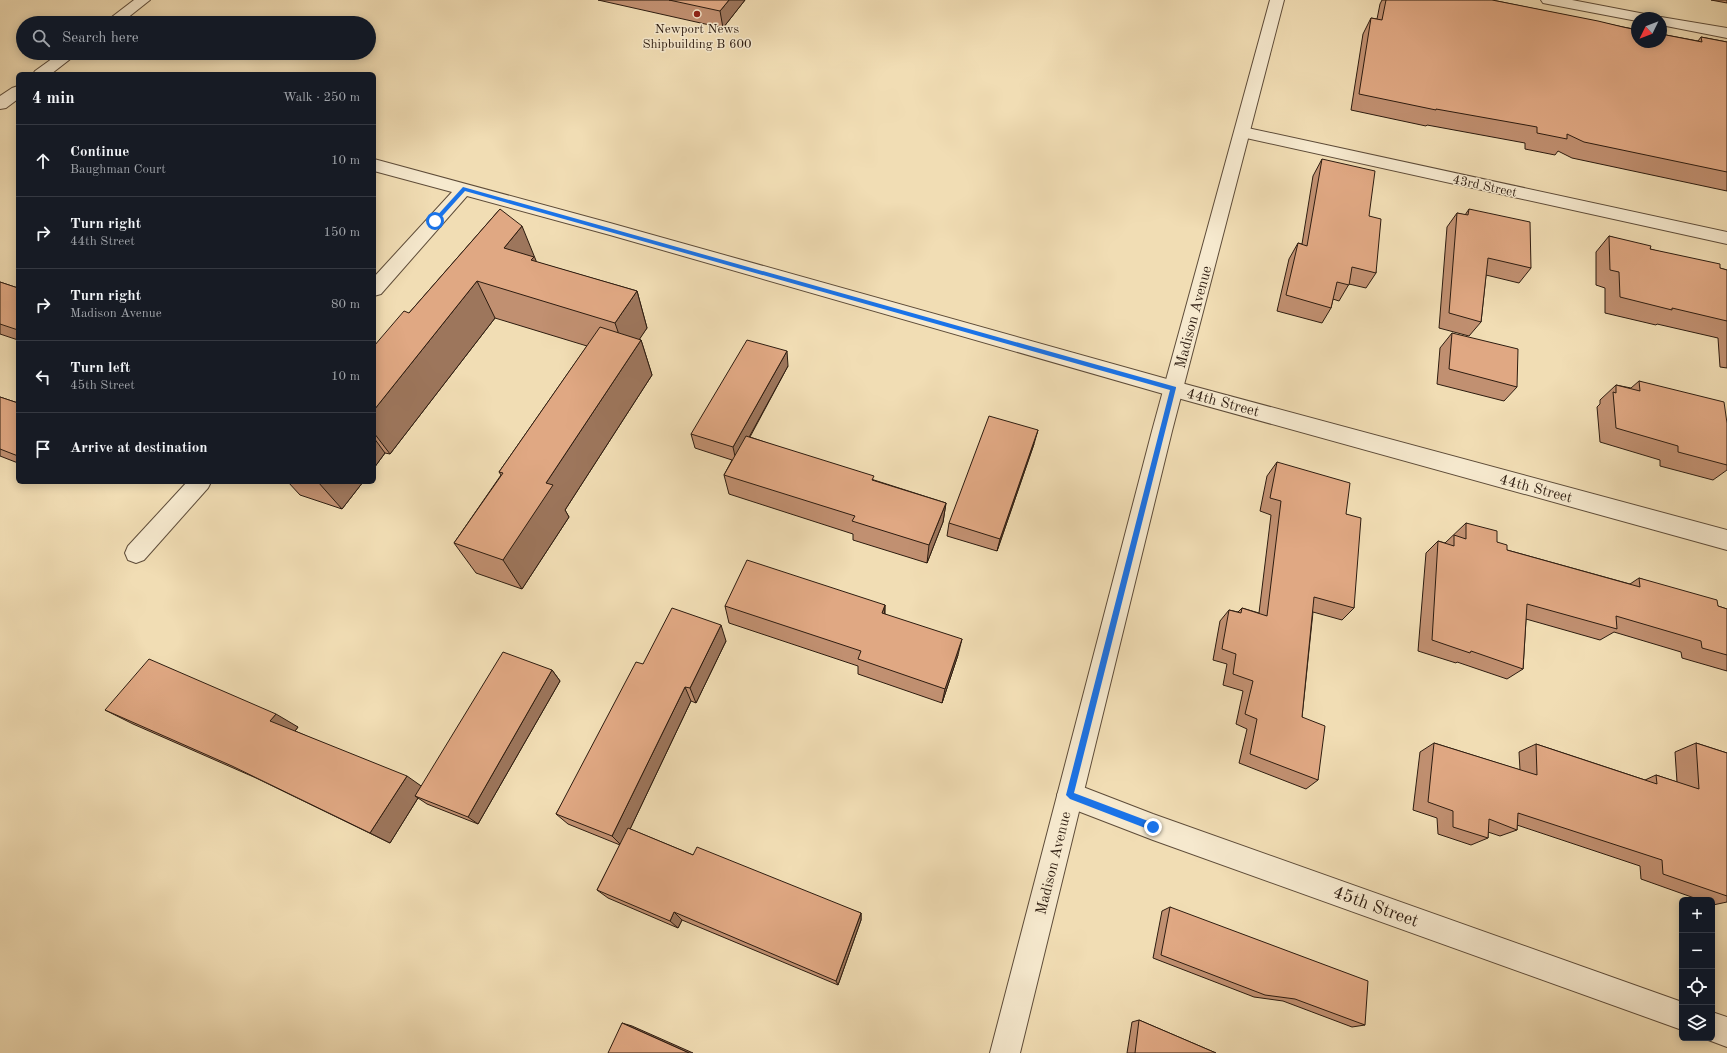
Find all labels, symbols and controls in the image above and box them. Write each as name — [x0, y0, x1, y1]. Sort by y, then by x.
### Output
marker: Newport News Shipbuilding B 600 — [692, 9, 702, 19]
north arrow — [1631, 12, 1667, 48]
search box — [16, 16, 376, 60]
place label: Newport News Shipbuilding B 600 — [642, 23, 752, 51]
icon: search — [30, 27, 52, 49]
text: Search here — [62, 31, 139, 46]
text: 4 min — [32, 90, 75, 107]
text: Walk · 250 m — [283, 91, 360, 104]
text: Continue — [70, 145, 129, 160]
icon: ahead — [32, 150, 54, 172]
text: 10 m — [331, 154, 360, 167]
text: Baughman Court — [70, 163, 166, 176]
street label: 43rd Street — [1451, 173, 1518, 200]
route start — [426, 212, 444, 230]
text: Turn right — [70, 217, 141, 232]
icon: right — [32, 222, 54, 244]
text: 150 m — [323, 226, 360, 239]
text: 44th Street — [70, 235, 135, 248]
street label: Madison Avenue — [1174, 264, 1215, 370]
text: Turn right — [70, 289, 141, 304]
icon: right — [32, 294, 54, 316]
text: 80 m — [331, 298, 360, 311]
text: Madison Avenue — [70, 307, 162, 320]
text: Turn left — [70, 361, 130, 376]
icon: left — [32, 366, 54, 388]
text: 10 m — [331, 370, 360, 383]
text: 45th Street — [70, 379, 135, 392]
street label: 44th Street — [1185, 387, 1261, 420]
icon: arrive — [32, 438, 54, 460]
text: Arrive at destination — [70, 441, 208, 456]
street label: 44th Street — [1498, 473, 1574, 506]
street label: Madison Avenue — [1034, 810, 1075, 916]
route end — [1144, 818, 1162, 836]
street label: 45th Street — [1330, 883, 1421, 931]
map controls — [1679, 897, 1715, 1041]
button: + — [1679, 897, 1715, 933]
button: − — [1679, 933, 1715, 969]
button: locate — [1679, 969, 1715, 1005]
button: layers — [1679, 1005, 1715, 1041]

